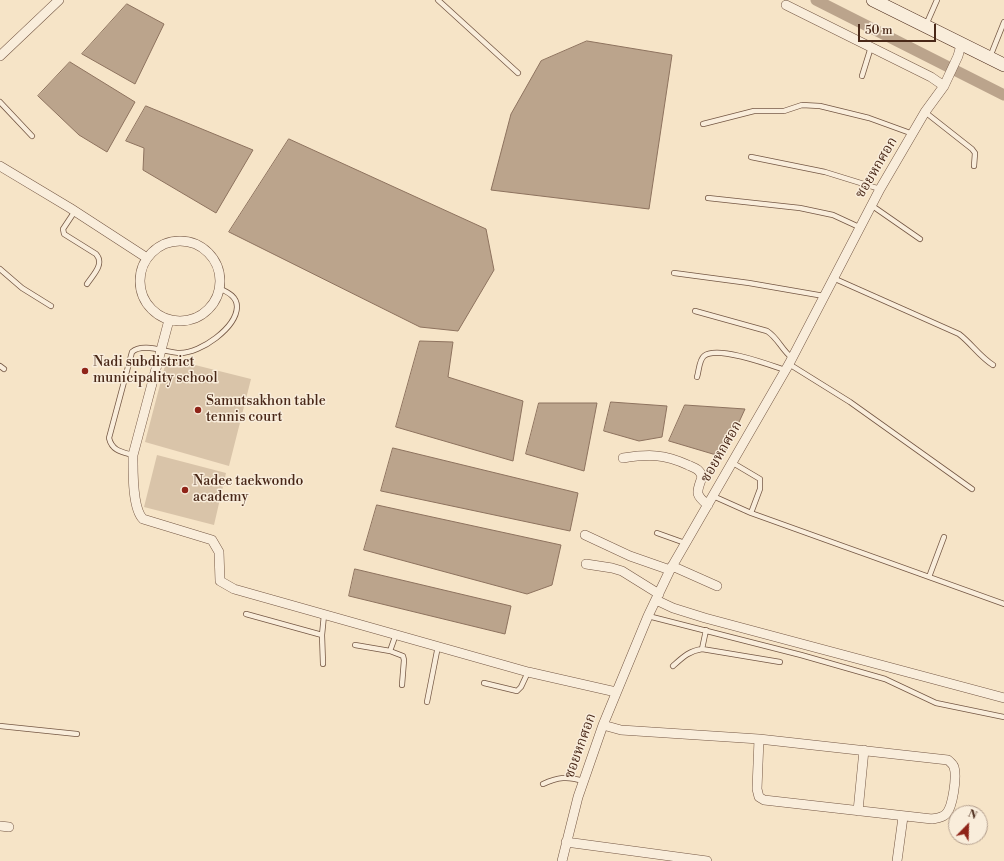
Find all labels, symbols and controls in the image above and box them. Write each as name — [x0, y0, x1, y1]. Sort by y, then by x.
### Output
scale bar — [860, 16, 938, 42]
text: 50 m — [865, 23, 893, 38]
street label: ซอยหกศอก — [852, 134, 902, 202]
place label: Nadi subdistrict municipality school — [93, 355, 218, 388]
marker: Nadi subdistrict municipality school — [80, 366, 90, 376]
place label: Samutsakhon table tennis court — [206, 394, 326, 426]
marker: Samutsakhon table tennis court — [193, 405, 203, 415]
street label: ซอยหกศอก — [698, 418, 746, 486]
place label: Nadee taekwondo academy — [193, 474, 303, 506]
marker: Nadee taekwondo academy — [180, 485, 190, 495]
street label: ซอยหกศอก — [561, 711, 601, 781]
north arrow — [948, 805, 988, 845]
text: N — [966, 807, 979, 823]

